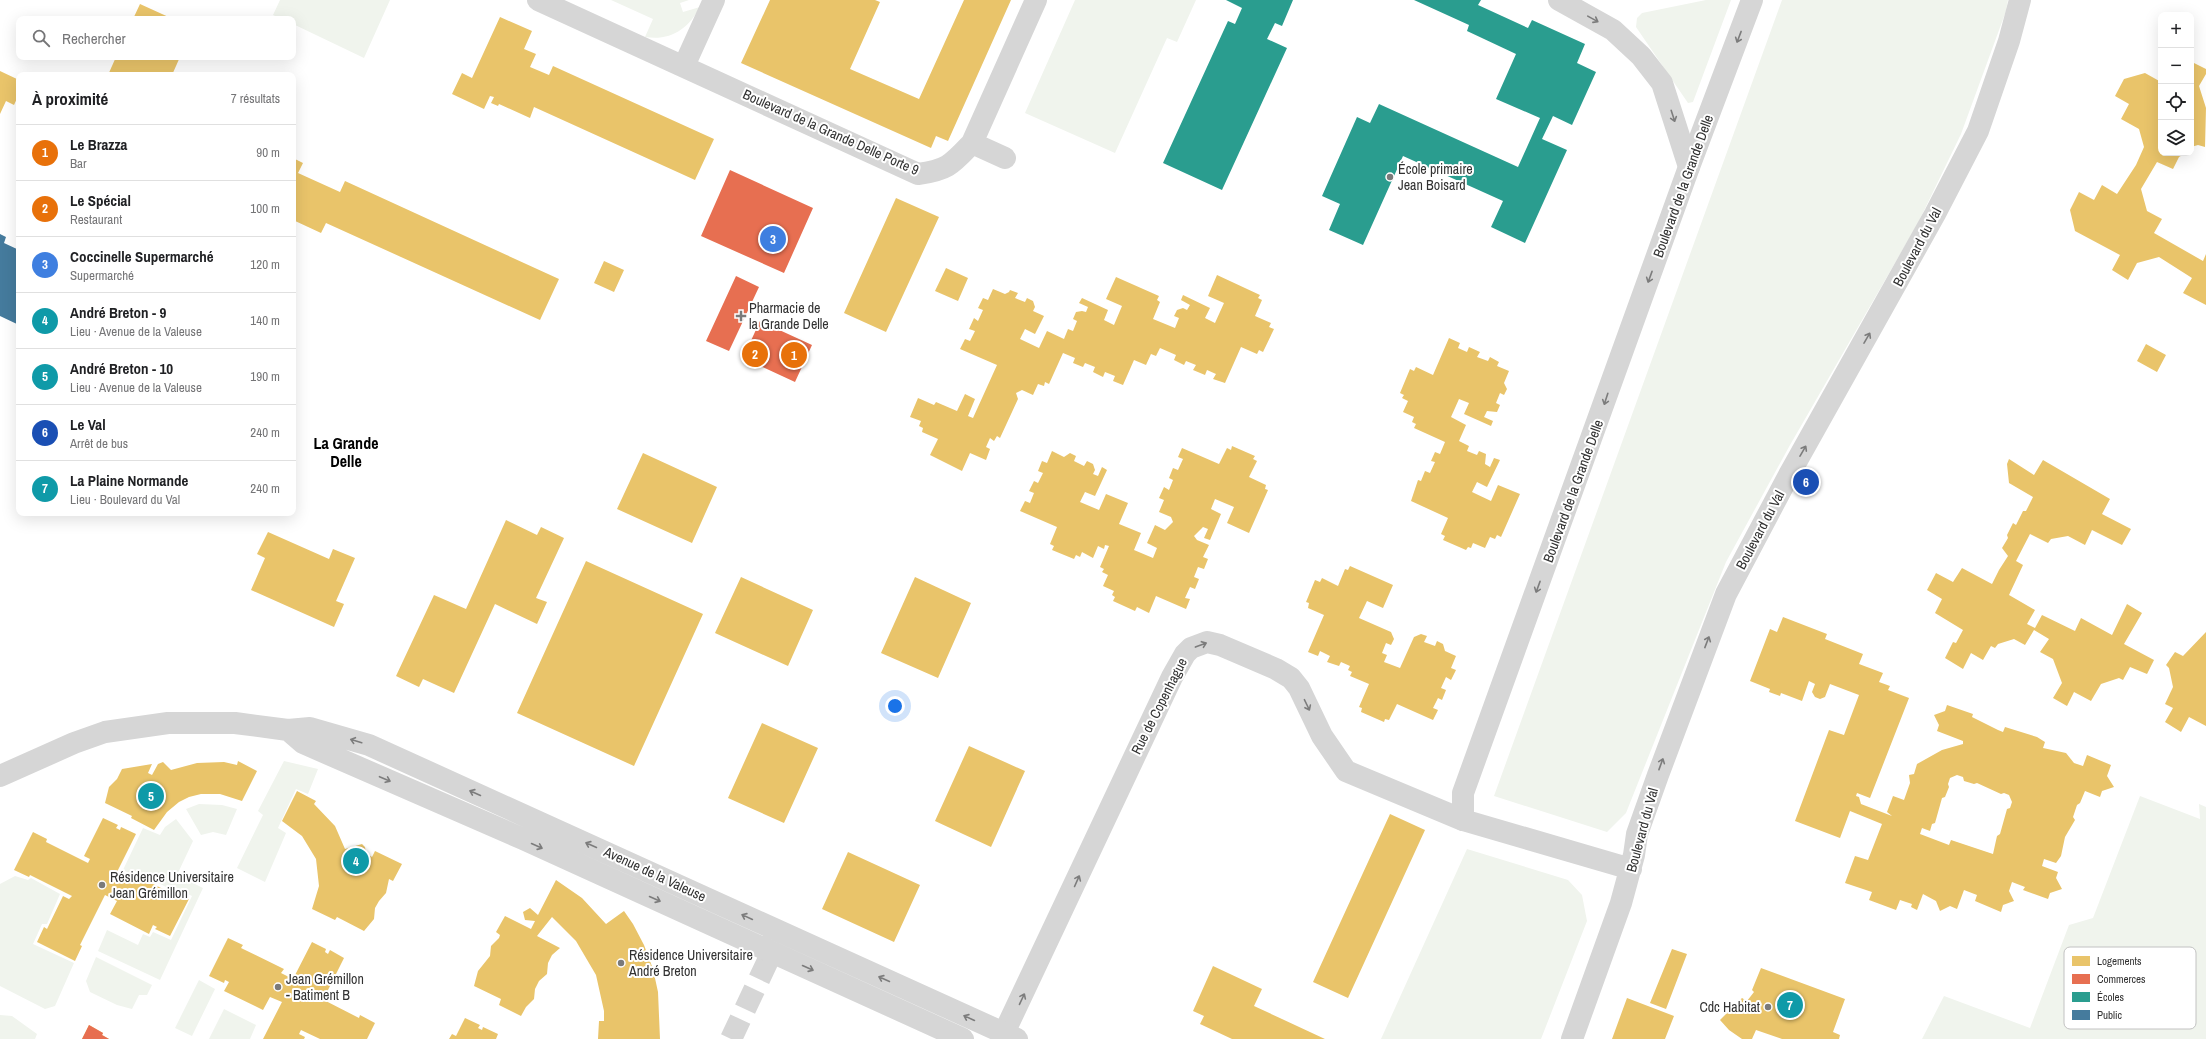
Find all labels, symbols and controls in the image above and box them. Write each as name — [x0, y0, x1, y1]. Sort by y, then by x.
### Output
map controls — [2158, 12, 2194, 156]
button: + — [2158, 12, 2194, 48]
one-way arrow — [1587, 15, 1599, 23]
search box — [16, 16, 296, 60]
icon: search — [30, 27, 52, 49]
text: Rechercher — [62, 28, 126, 49]
one-way arrow — [1734, 30, 1742, 42]
button: − — [2158, 48, 2194, 84]
button: locate — [2158, 84, 2194, 120]
street label: Boulevard de la Grande Delle Porte 9 — [740, 85, 922, 179]
text: À proximité — [32, 87, 108, 110]
text: 7 résultats — [231, 90, 280, 107]
one-way arrow — [1670, 109, 1677, 122]
street label: Boulevard de la Grande Delle — [1649, 112, 1717, 260]
button: layers — [2158, 120, 2194, 156]
text: Le Brazza — [70, 134, 127, 155]
text: 1 — [42, 144, 48, 161]
text: 90 m — [256, 144, 280, 161]
text: Bar — [70, 155, 87, 172]
place label: École primaire Jean Boisard — [1398, 160, 1473, 194]
marker: École primaire Jean Boisard — [1385, 172, 1395, 182]
text: Le Spécial — [70, 190, 131, 211]
text: 2 — [42, 200, 48, 217]
text: 100 m — [250, 200, 280, 217]
street label: Boulevard du Val — [1889, 205, 1945, 289]
text: Restaurant — [70, 211, 122, 228]
pin: 3 — [760, 224, 786, 254]
text: Coccinelle Supermarché — [70, 246, 214, 267]
text: 3 — [42, 256, 48, 273]
text: 120 m — [250, 256, 280, 273]
text: Supermarché — [70, 267, 134, 284]
one-way arrow — [1645, 270, 1653, 282]
place label: Pharmacie de la Grande Delle — [749, 299, 829, 333]
text: André Breton - 9 — [70, 302, 166, 323]
marker: Pharmacie de la Grande Delle — [736, 311, 746, 321]
text: 4 — [42, 312, 48, 329]
text: 140 m — [250, 312, 280, 329]
text: Lieu · Avenue de la Valeuse — [70, 323, 202, 340]
one-way arrow — [1864, 333, 1872, 345]
pin: 2 — [742, 339, 768, 369]
pin: 1 — [781, 340, 807, 370]
text: André Breton - 10 — [70, 358, 173, 379]
text: 5 — [42, 368, 48, 385]
text: 190 m — [250, 368, 280, 385]
text: Lieu · Avenue de la Valeuse — [70, 379, 202, 396]
one-way arrow — [1602, 392, 1609, 405]
text: Le Val — [70, 414, 106, 435]
street label: Boulevard de la Grande Delle — [1539, 417, 1607, 565]
text: 6 — [42, 424, 48, 441]
text: 240 m — [250, 424, 280, 441]
district label: La Grande Delle — [314, 432, 378, 472]
text: Arrêt de bus — [70, 435, 128, 452]
one-way arrow — [1799, 445, 1807, 457]
pin: 6 — [1793, 467, 1819, 497]
text: La Plaine Normande — [70, 470, 188, 491]
text: 7 — [42, 480, 48, 497]
text: 240 m — [250, 480, 280, 497]
street label: Boulevard du Val — [1732, 488, 1788, 572]
text: Lieu · Boulevard du Val — [70, 491, 180, 508]
one-way arrow — [1534, 581, 1542, 593]
one-way arrow — [1704, 637, 1712, 649]
one-way arrow — [1194, 640, 1206, 648]
street label: Rue de Copenhague — [1127, 655, 1191, 757]
your location — [885, 696, 905, 716]
one-way arrow — [1304, 698, 1311, 710]
one-way arrow — [350, 737, 363, 744]
one-way arrow — [1658, 759, 1666, 771]
one-way arrow — [378, 775, 390, 783]
pin: 5 — [138, 781, 164, 811]
street label: Boulevard du Val — [1622, 786, 1662, 874]
one-way arrow — [469, 789, 481, 796]
one-way arrow — [586, 841, 598, 848]
street label: Avenue de la Valeuse — [600, 842, 709, 906]
one-way arrow — [530, 843, 542, 850]
pin: 4 — [343, 846, 369, 876]
place label: Résidence Universitaire Jean Grémillon — [110, 868, 234, 902]
one-way arrow — [1074, 875, 1081, 887]
marker: Résidence Universitaire Jean Grémillon — [97, 880, 107, 890]
one-way arrow — [649, 896, 661, 903]
one-way arrow — [742, 913, 754, 920]
place label: Résidence Universitaire André Breton — [628, 946, 753, 980]
legend — [2064, 947, 2196, 1029]
text: Logements — [2097, 954, 2142, 968]
marker: Résidence Universitaire André Breton — [616, 958, 626, 968]
one-way arrow — [802, 965, 814, 972]
place label: Jean Grémillon - Batiment B — [286, 970, 364, 1004]
text: Commerces — [2097, 972, 2146, 986]
one-way arrow — [878, 975, 890, 982]
marker: Jean Grémillon - Batiment B — [273, 982, 283, 992]
pin: 7 — [1777, 990, 1803, 1020]
text: Écoles — [2097, 990, 2125, 1004]
one-way arrow — [1019, 993, 1026, 1005]
place label: Cdc Habitat — [1699, 998, 1760, 1016]
marker: Cdc Habitat — [1763, 1002, 1773, 1012]
text: Public — [2097, 1008, 2123, 1022]
one-way arrow — [963, 1014, 975, 1021]

